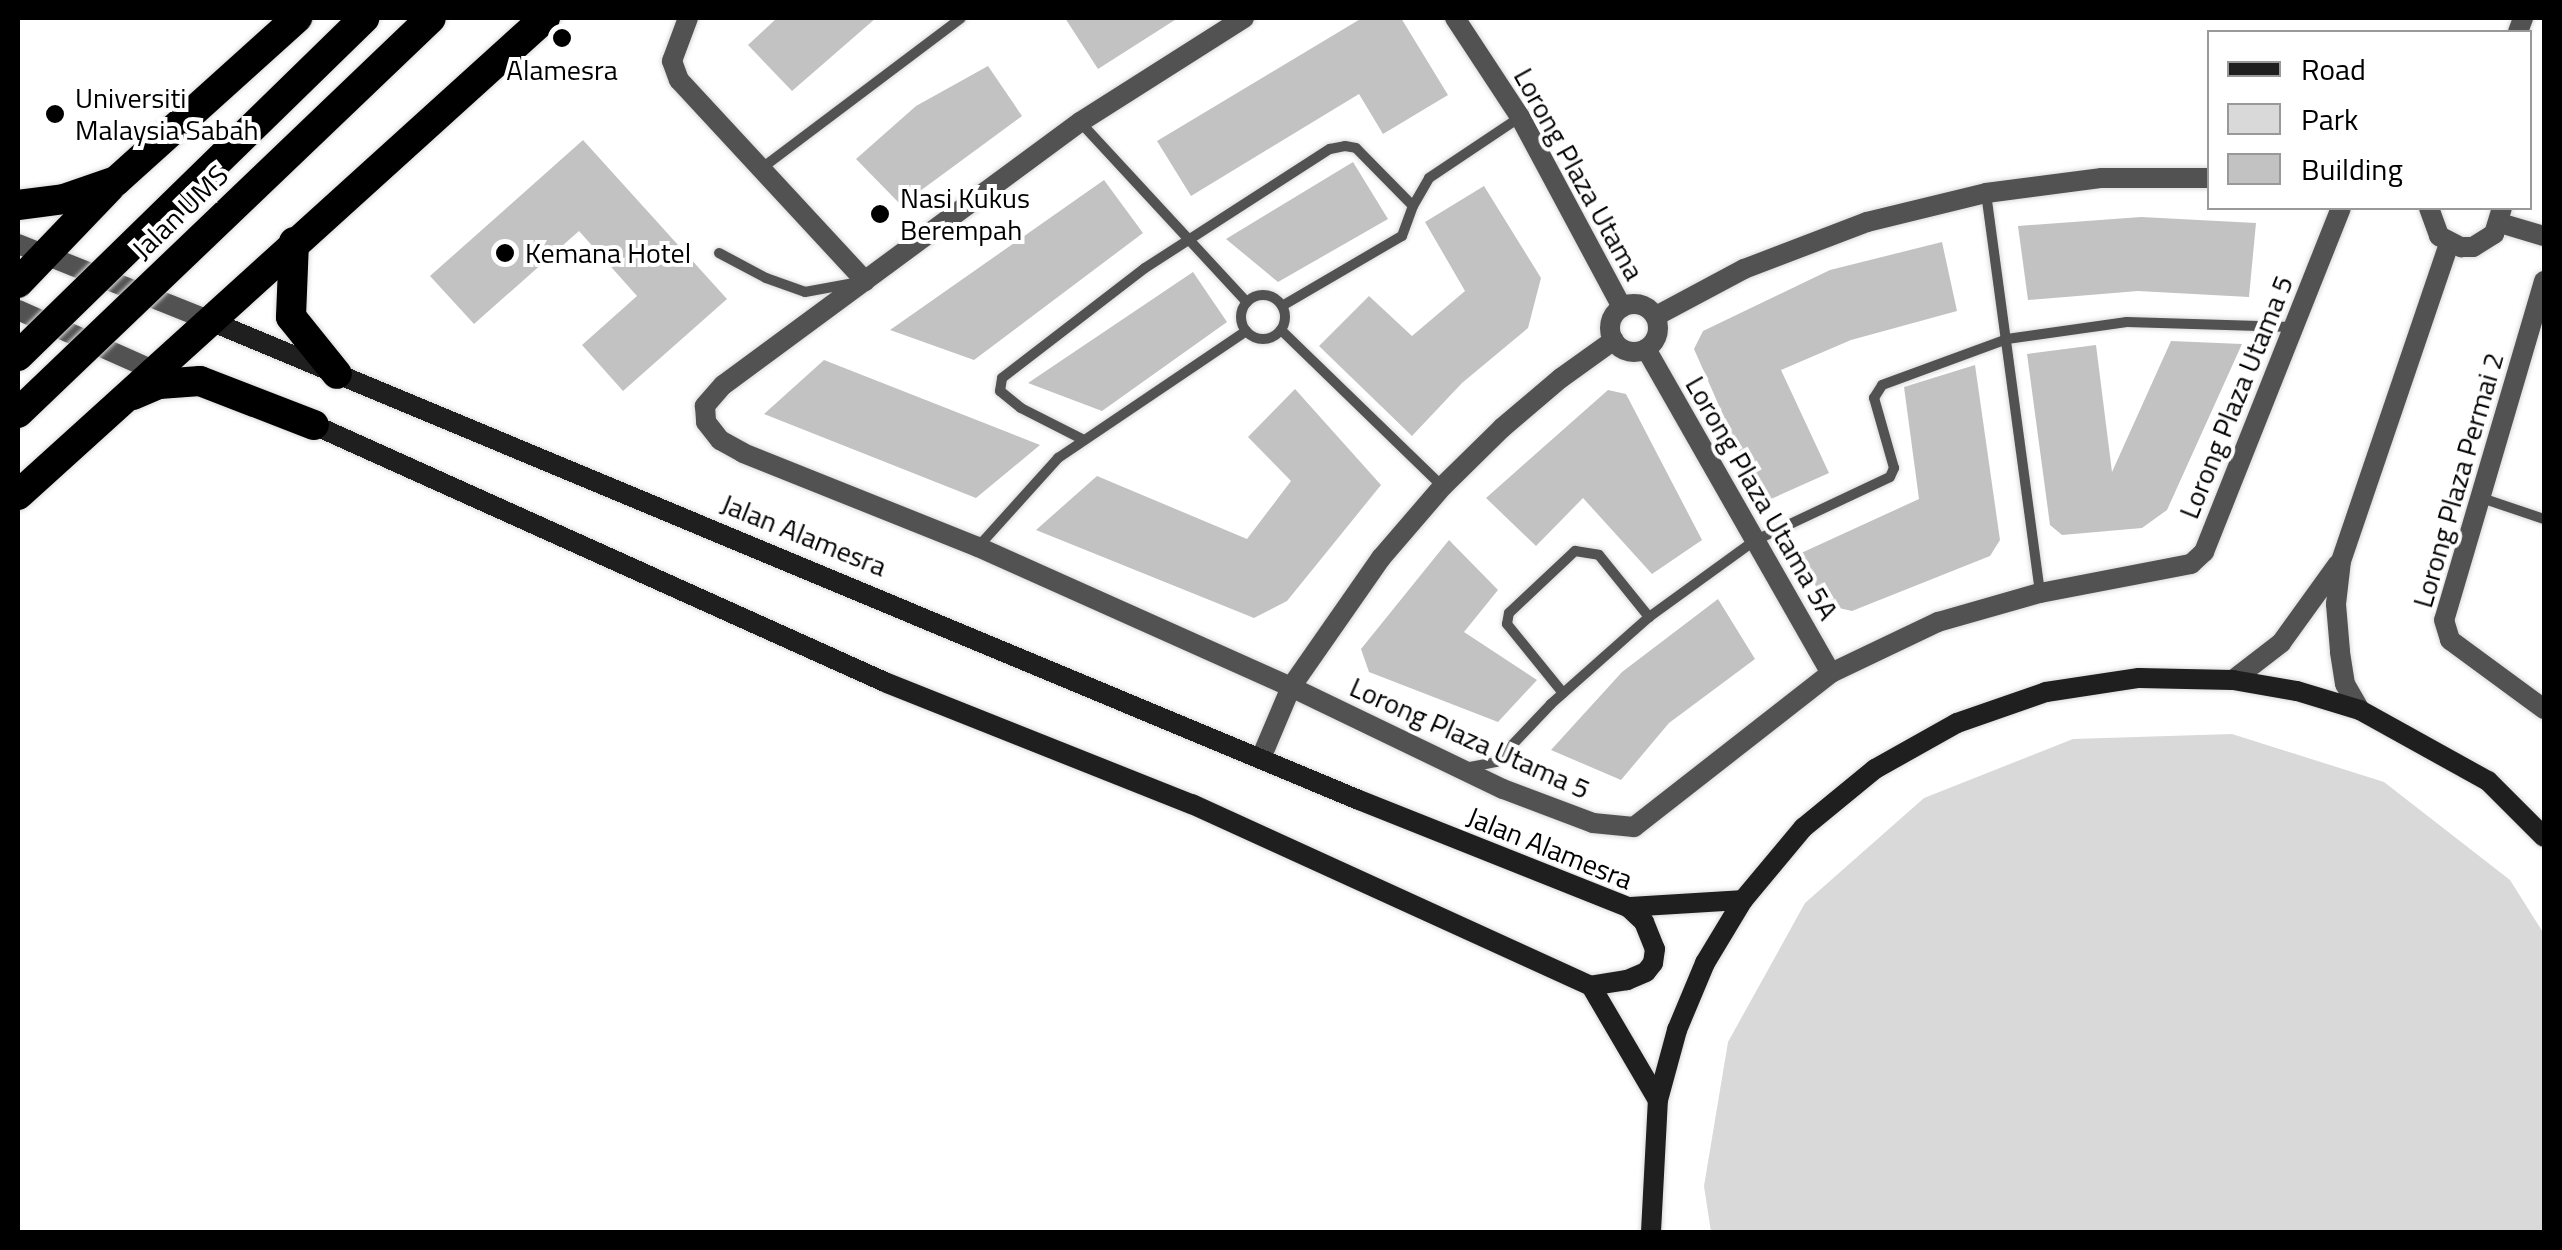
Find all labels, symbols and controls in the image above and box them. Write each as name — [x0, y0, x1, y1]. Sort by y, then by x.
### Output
marker: Alamesra — [551, 27, 573, 49]
legend — [2207, 30, 2532, 210]
text: Road — [2301, 46, 2366, 92]
place label: Alamesra — [506, 53, 618, 87]
street label: Lorong Plaza Utama — [1507, 62, 1651, 286]
place label: Universiti Malaysia Sabah — [75, 81, 259, 147]
text: Park — [2301, 96, 2358, 142]
marker: Universiti Malaysia Sabah — [44, 103, 66, 125]
text: Building — [2301, 146, 2403, 192]
street label: Jalan UMS — [125, 158, 235, 266]
place label: Nasi Kukus Berempah — [900, 181, 1030, 247]
marker: Nasi Kukus Berempah — [869, 203, 891, 225]
place label: Kemana Hotel — [525, 236, 691, 270]
marker: Kemana Hotel — [494, 242, 516, 264]
street label: Lorong Plaza Utama 5 — [2172, 271, 2300, 523]
street label: Lorong Plaza Permai 2 — [2406, 349, 2510, 611]
street label: Lorong Plaza Utama 5A — [1679, 370, 1845, 626]
street label: Jalan Alamesra — [716, 487, 892, 583]
street label: Lorong Plaza Utama 5 — [1345, 670, 1595, 806]
street label: Jalan Alamesra — [1462, 800, 1638, 896]

